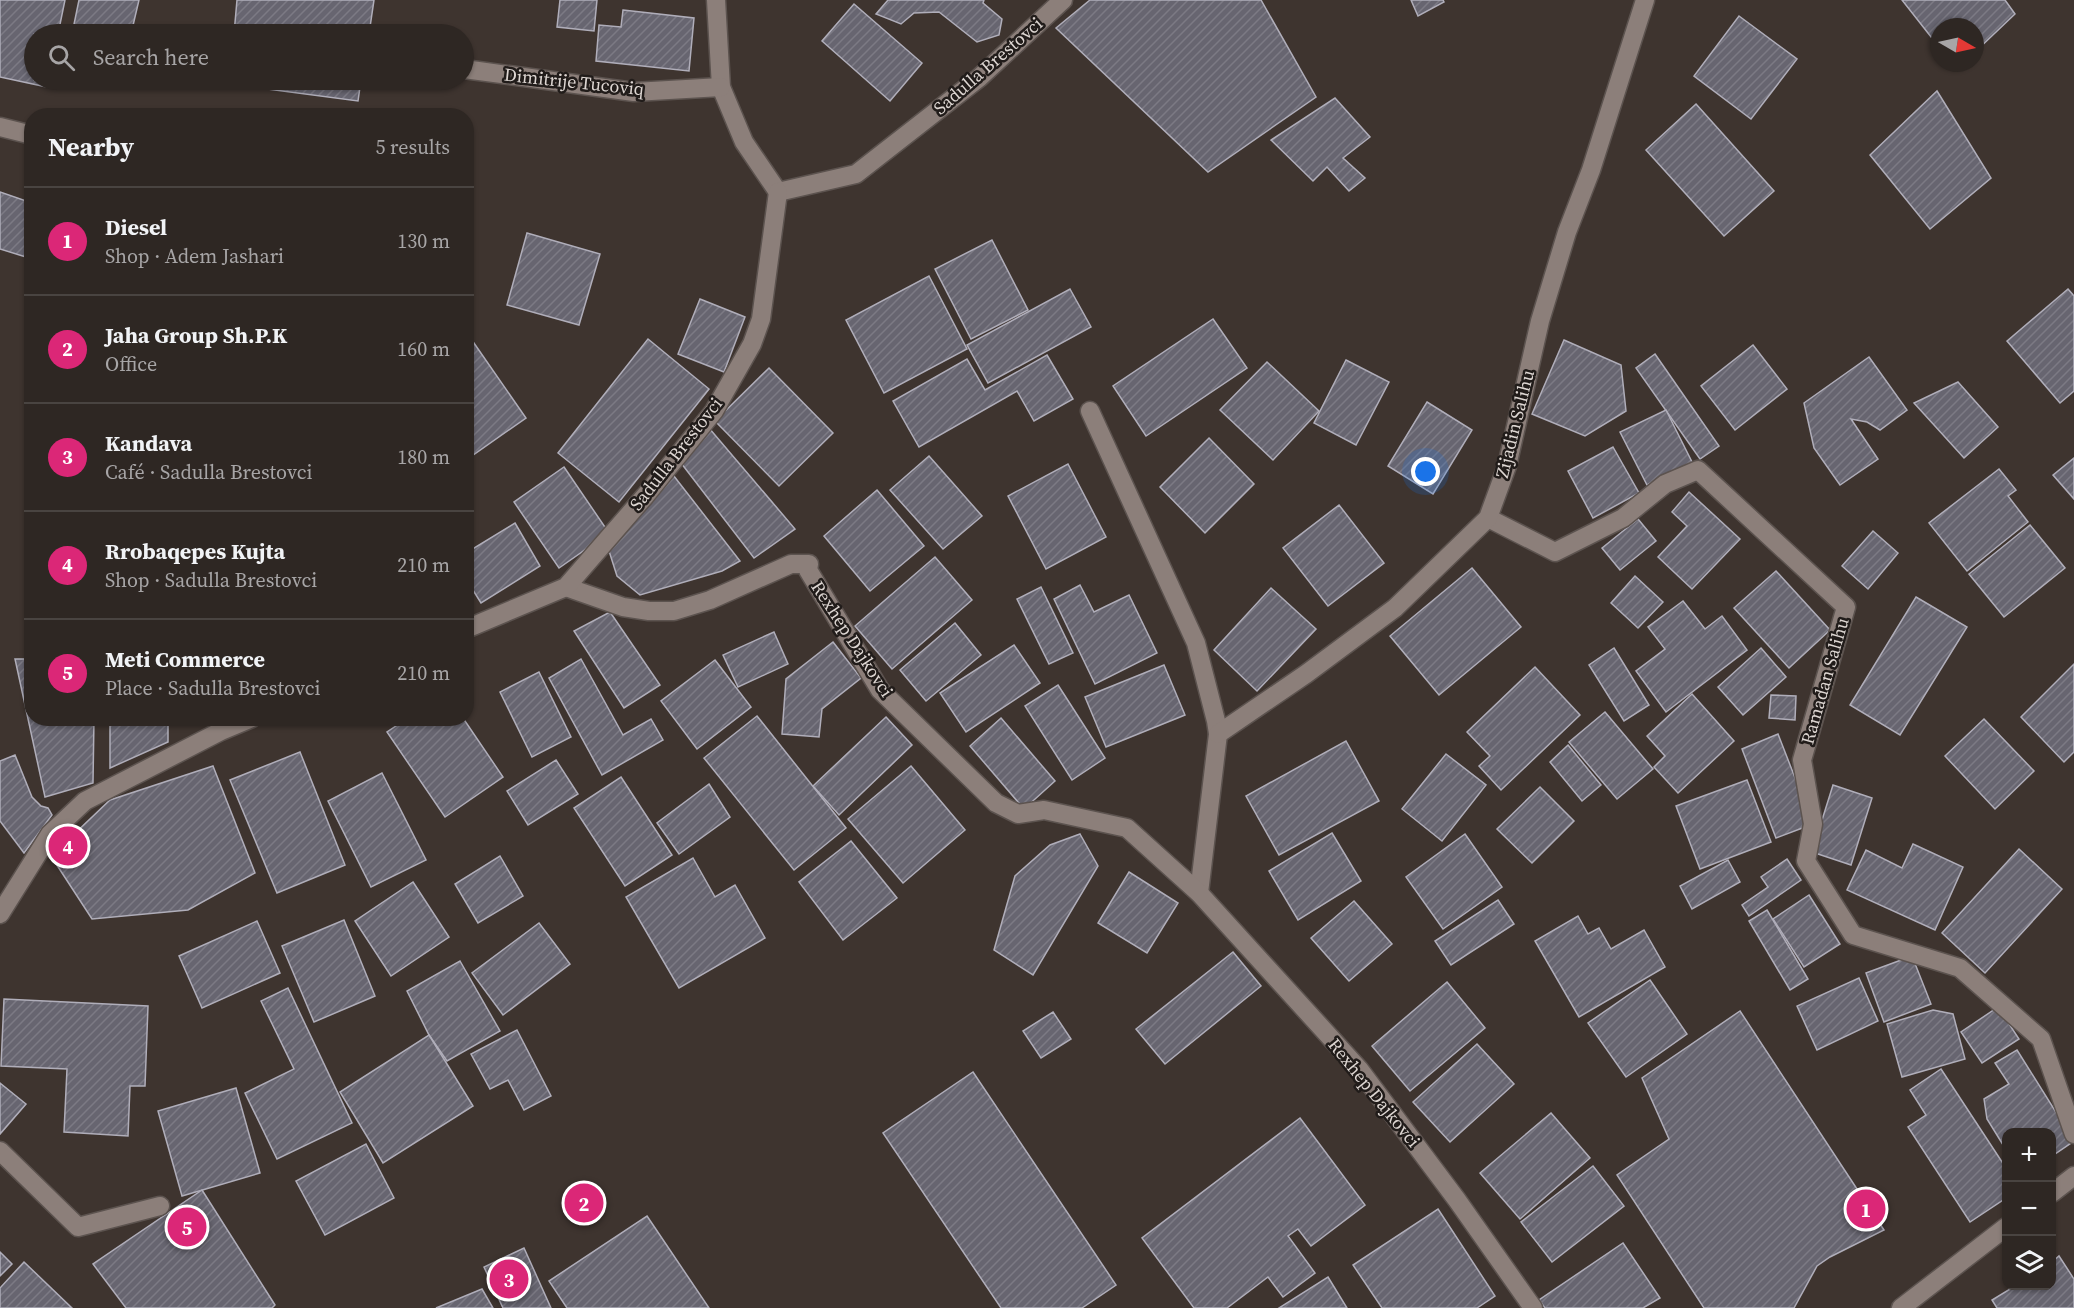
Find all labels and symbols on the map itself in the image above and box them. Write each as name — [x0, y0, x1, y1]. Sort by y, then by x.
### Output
street label: Sadulla Brestovci — [928, 11, 1048, 120]
north arrow — [1930, 18, 1984, 72]
street label: Dimitrije Tucoviq — [503, 62, 646, 101]
street label: Zijadin Salihu — [1489, 367, 1540, 480]
street label: Sadulla Brestovci — [624, 392, 728, 515]
your location — [1411, 457, 1440, 486]
street label: Rexhep Dajkovci — [805, 576, 899, 702]
street label: Ramadan Salihu — [1794, 615, 1855, 747]
pin: 4 — [48, 824, 88, 868]
street label: Rexhep Dajkovci — [1323, 1033, 1426, 1153]
pin: 2 — [564, 1180, 604, 1226]
pin: 1 — [1846, 1186, 1886, 1232]
pin: 5 — [168, 1204, 207, 1250]
pin: 3 — [490, 1256, 528, 1302]

